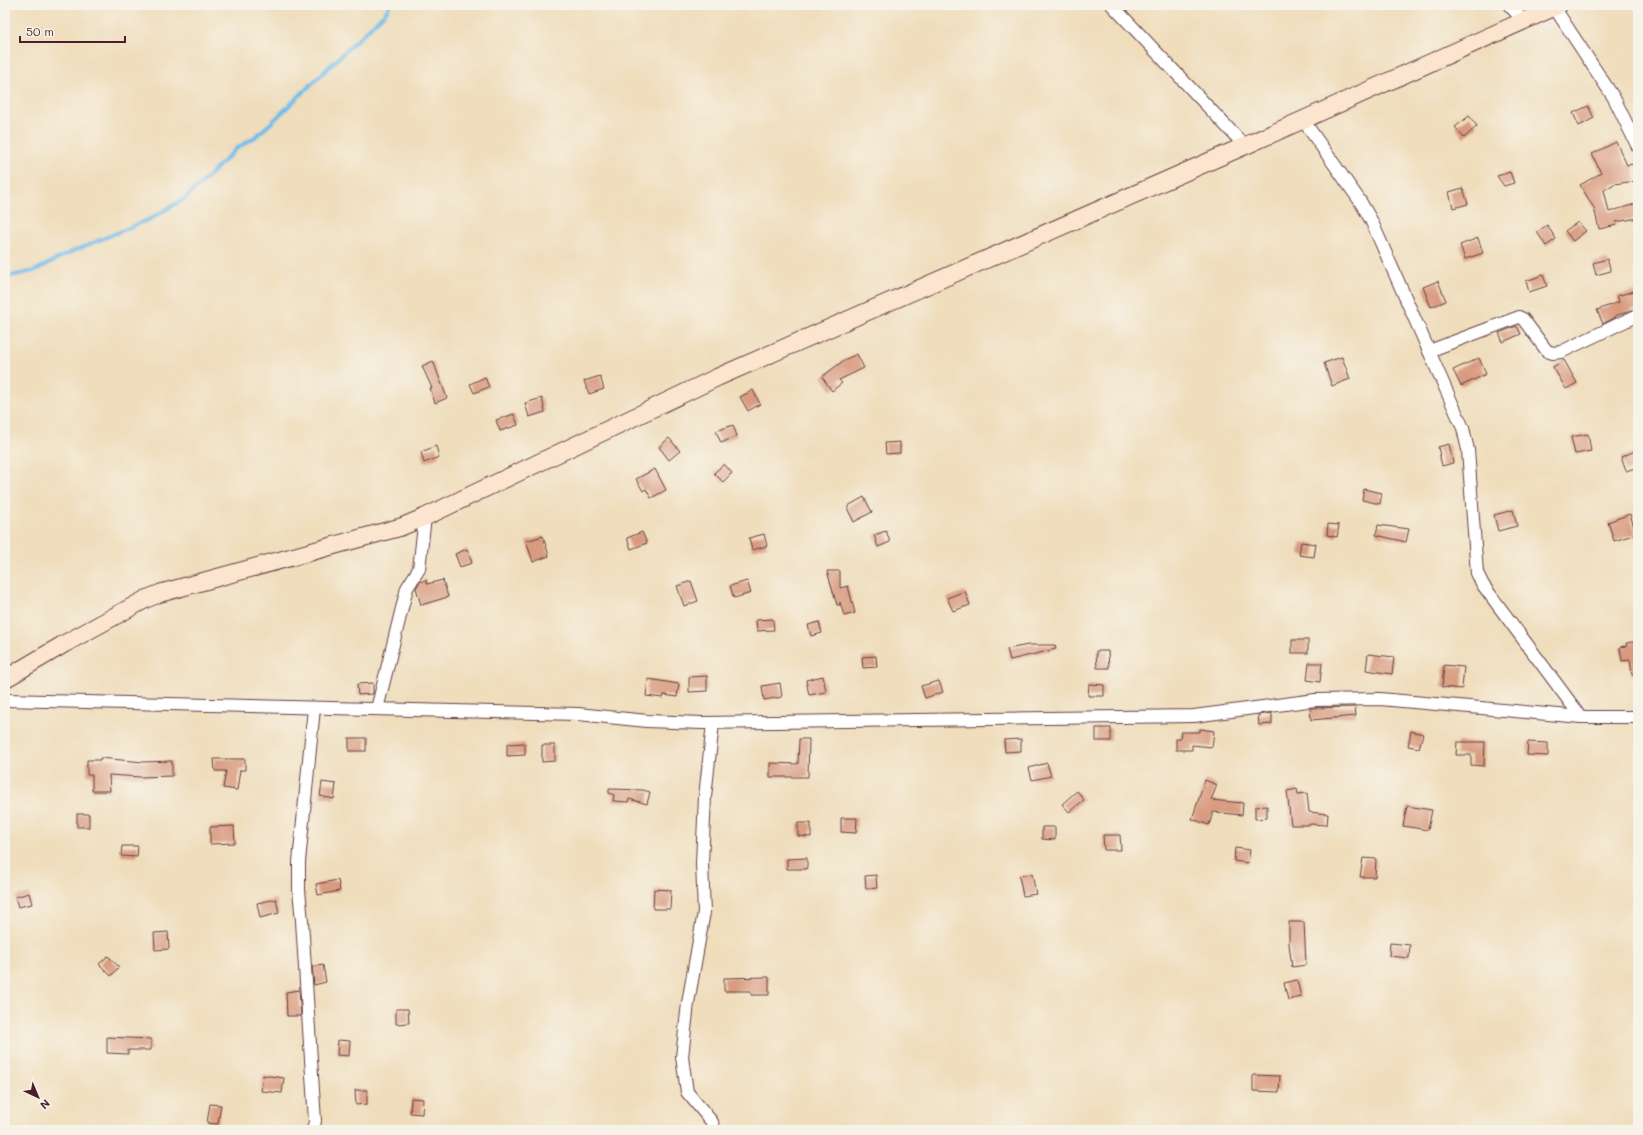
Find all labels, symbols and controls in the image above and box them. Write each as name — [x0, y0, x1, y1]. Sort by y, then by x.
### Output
scale bar — [20, 18, 125, 44]
text: 50 m — [26, 23, 54, 39]
north arrow — [18, 1077, 58, 1117]
text: N — [37, 1096, 54, 1113]

